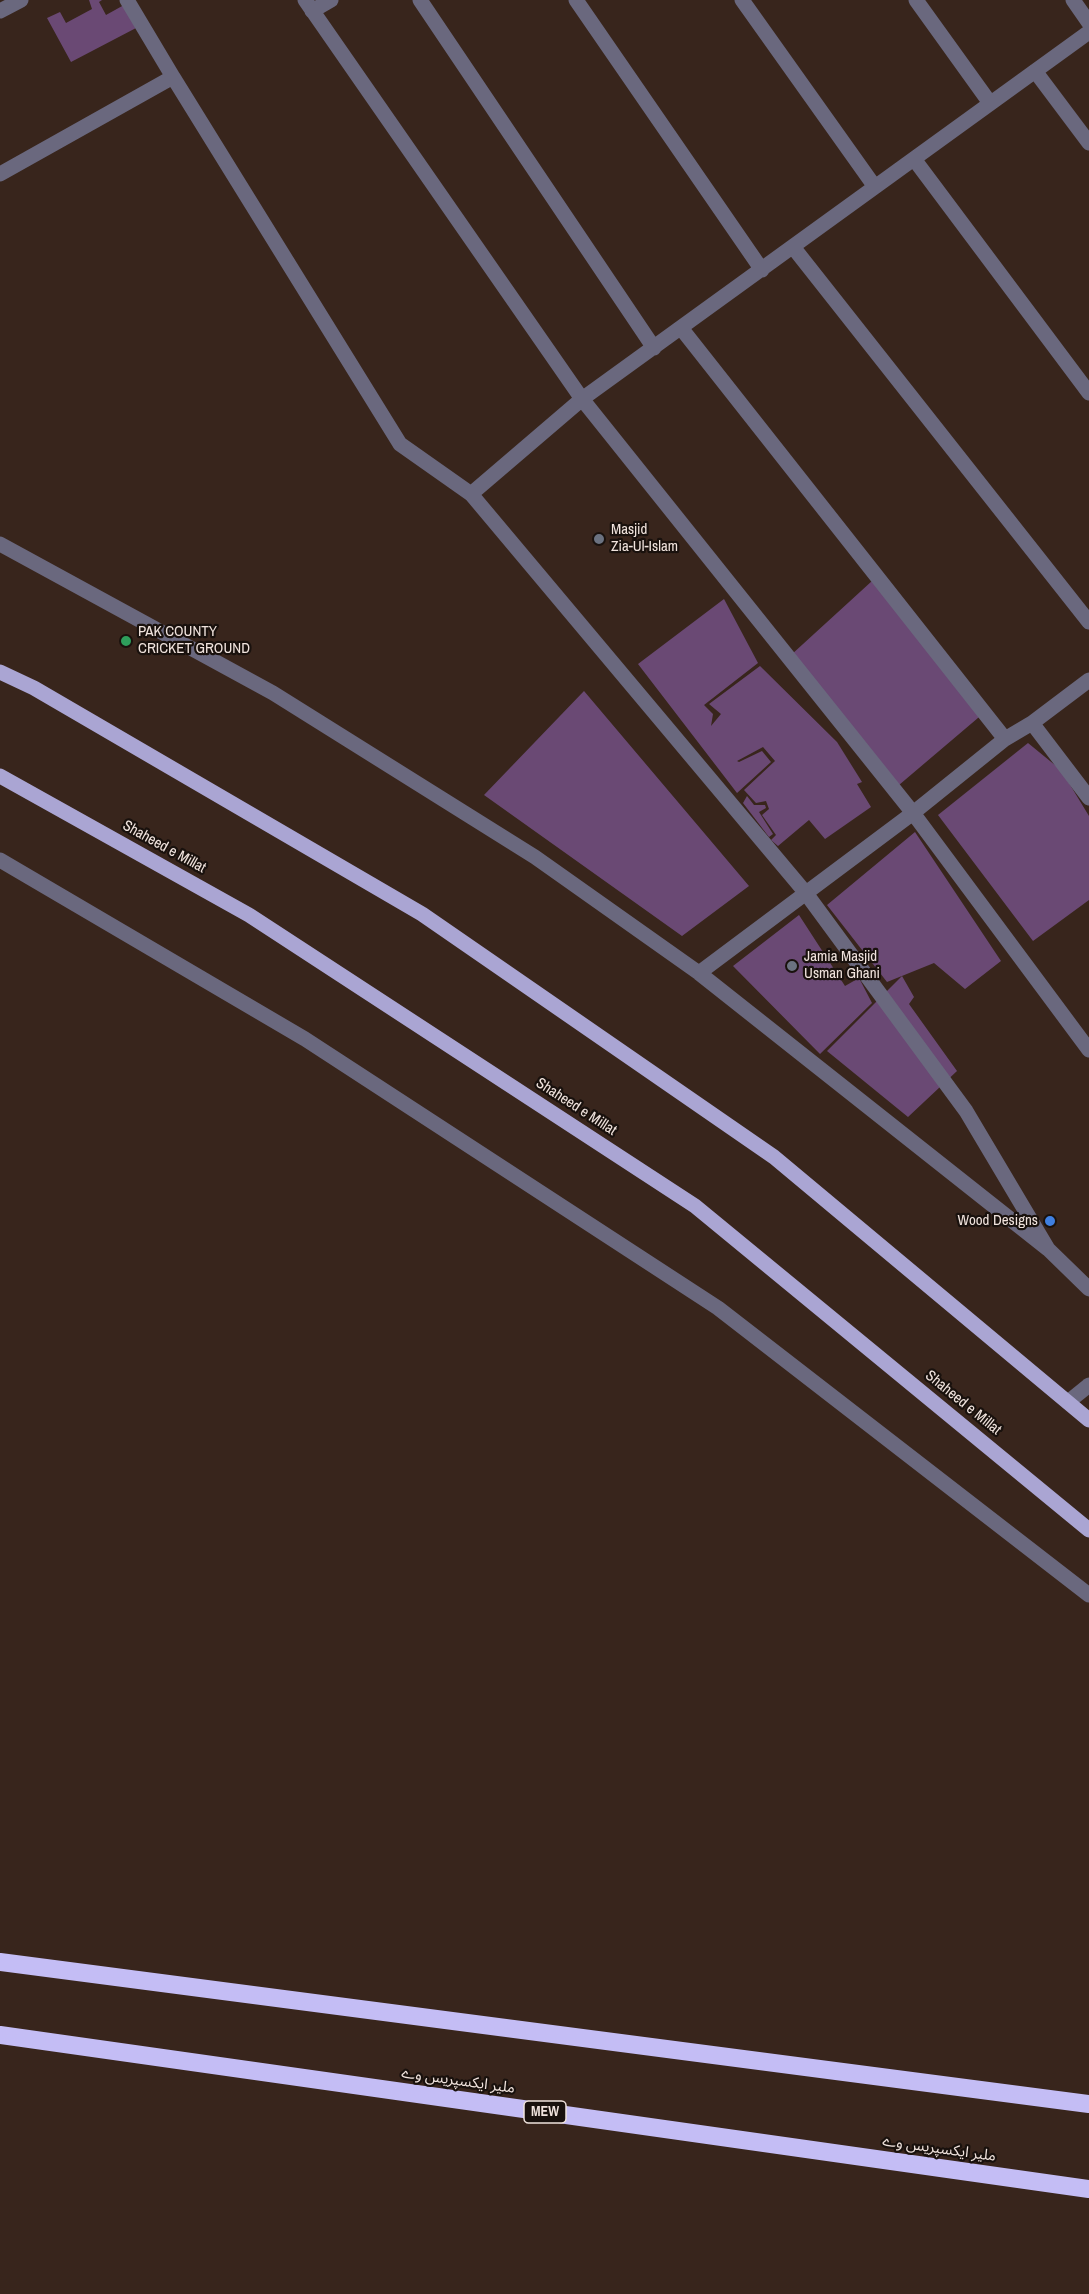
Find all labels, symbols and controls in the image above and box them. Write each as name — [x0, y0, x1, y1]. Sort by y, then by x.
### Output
place label: Masjid Zia-Ul-Islam — [611, 521, 678, 556]
marker: Masjid Zia-Ul-Islam — [592, 532, 606, 546]
place label: PAK COUNTY CRICKET GROUND — [138, 623, 250, 658]
marker: PAK COUNTY CRICKET GROUND — [119, 634, 133, 648]
street label: Shaheed e Millat — [119, 817, 209, 877]
place label: Jamia Masjid Usman Ghani — [804, 948, 880, 983]
marker: Jamia Masjid Usman Ghani — [785, 959, 799, 973]
street label: Shaheed e Millat — [532, 1074, 620, 1140]
place label: Wood Designs — [958, 1212, 1038, 1230]
marker: Wood Designs — [1043, 1214, 1057, 1228]
street label: Shaheed e Millat — [921, 1367, 1005, 1439]
street label: ملیر ایکسپریس وے — [400, 2064, 516, 2098]
road number: MEW — [524, 2101, 566, 2123]
street label: ملیر ایکسپریس وے — [881, 2132, 997, 2166]

